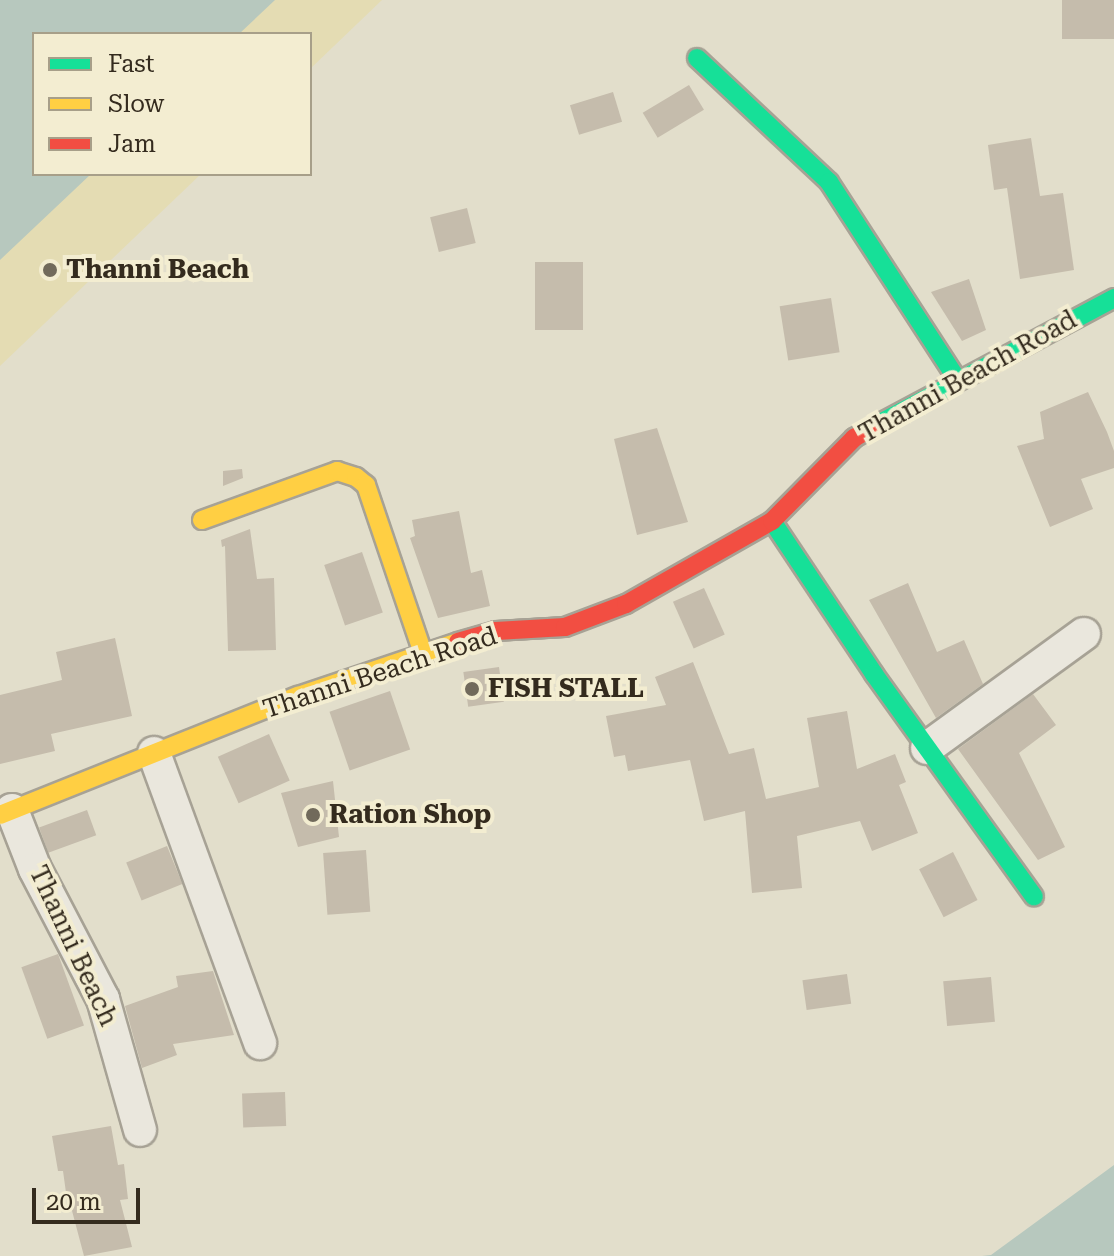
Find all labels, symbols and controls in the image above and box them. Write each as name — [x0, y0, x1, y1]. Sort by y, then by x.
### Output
legend — [32, 32, 312, 176]
text: Fast — [108, 50, 155, 78]
text: Slow — [108, 90, 164, 118]
text: Jam — [108, 130, 156, 158]
place label: Thanni Beach — [66, 254, 249, 286]
marker: Thanni Beach — [41, 261, 59, 279]
street label: Thanni Beach Road — [854, 304, 1082, 450]
street label: Thanni Beach Road — [259, 620, 501, 726]
place label: FISH STALL — [488, 673, 644, 705]
marker: FISH STALL — [463, 680, 481, 698]
place label: Ration Shop — [329, 799, 491, 831]
marker: Ration Shop — [304, 806, 322, 824]
street label: Thanni Beach — [22, 861, 124, 1031]
scale bar — [36, 1172, 144, 1222]
text: 20 m — [46, 1188, 101, 1216]

